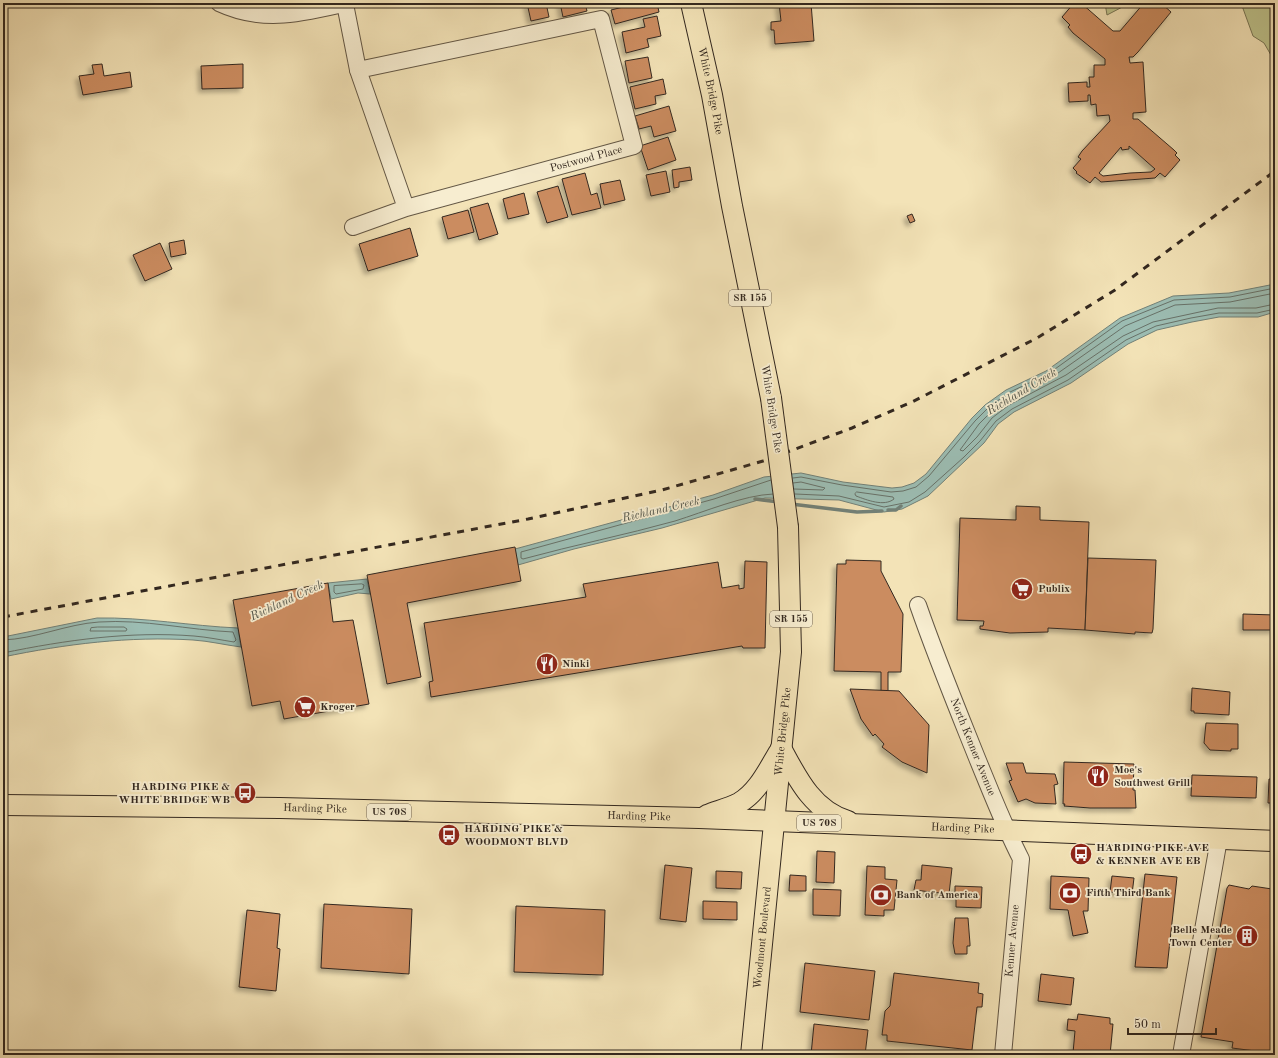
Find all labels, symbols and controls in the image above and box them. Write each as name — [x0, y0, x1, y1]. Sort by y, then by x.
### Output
street label: White Bridge Pike — [696, 46, 725, 135]
street label: Postwood Place — [549, 144, 624, 174]
road number: SR 155 — [729, 290, 771, 306]
street label: White Bridge Pike — [759, 364, 783, 454]
water label: Richland Creek — [984, 366, 1059, 418]
water label: Richland Creek — [620, 495, 701, 525]
supermarket icon: Publix — [1009, 576, 1035, 602]
water label: Richland Creek — [248, 579, 326, 624]
place label: Publix — [1038, 584, 1070, 595]
road number: SR 155 — [770, 611, 812, 627]
restaurant icon: Ninki — [534, 651, 560, 677]
place label: Ninki — [562, 659, 589, 670]
street label: White Bridge Pike — [773, 687, 793, 776]
supermarket icon: Kroger — [292, 694, 318, 720]
street label: North Kenner Avenue — [948, 697, 997, 797]
place label: Kroger — [320, 702, 355, 713]
restaurant icon: Moe's Southwest Grill — [1085, 763, 1111, 789]
place label: Moe's Southwest Grill — [1114, 765, 1191, 789]
bus stop icon: HARDING PIKE & WHITE BRIDGE WB — [232, 780, 258, 806]
place label: HARDING PIKE & WHITE BRIDGE WB — [118, 782, 230, 806]
street label: Harding Pike — [283, 803, 347, 815]
road number: US 70S — [367, 804, 411, 820]
street label: Harding Pike — [607, 810, 671, 823]
road number: US 70S — [797, 815, 841, 831]
bus stop icon: HARDING PIKE & WOODMONT BLVD — [436, 822, 462, 848]
street label: Harding Pike — [931, 822, 995, 835]
place label: HARDING PIKE & WOODMONT BLVD — [464, 824, 568, 848]
bus stop icon: HARDING PIKE AVE & KENNER AVE EB — [1068, 841, 1094, 867]
place label: HARDING PIKE AVE & KENNER AVE EB — [1096, 843, 1209, 867]
bank icon: Fifth Third Bank — [1057, 880, 1083, 906]
bank icon: Bank of America — [868, 882, 894, 908]
street label: Woodmont Boulevard — [752, 886, 773, 989]
place label: Fifth Third Bank — [1086, 888, 1170, 899]
place label: Bank of America — [896, 890, 979, 901]
street label: Kenner Avenue — [1004, 904, 1022, 978]
building icon: Belle Meade Town Center — [1234, 923, 1260, 949]
place label: Belle Meade Town Center — [1169, 925, 1232, 949]
scale bar — [1128, 1010, 1216, 1036]
text: 50 m — [1134, 1018, 1161, 1031]

